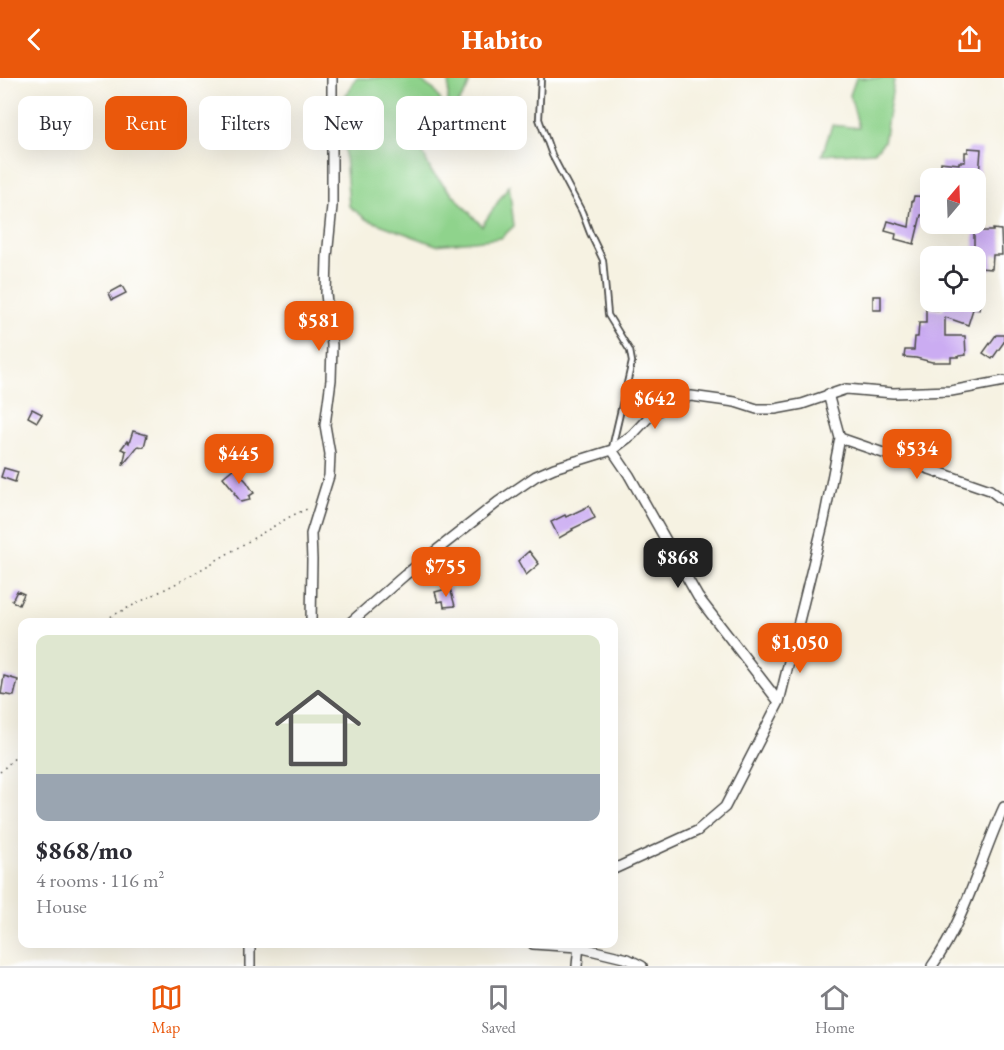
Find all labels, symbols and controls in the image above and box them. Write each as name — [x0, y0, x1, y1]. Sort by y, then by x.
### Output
text: Habito — [462, 22, 542, 57]
icon: back — [18, 23, 51, 56]
icon: share — [953, 23, 986, 56]
chip: Buy — [18, 96, 93, 150]
chip: Rent — [105, 96, 187, 150]
chip: Filters — [199, 96, 291, 150]
chip: New — [303, 96, 384, 150]
chip: Apartment — [396, 96, 527, 150]
north arrow — [920, 168, 986, 234]
map controls — [920, 168, 986, 312]
button: locate — [920, 246, 986, 312]
pin: $581 — [283, 301, 355, 352]
text: $581 — [299, 307, 339, 333]
pin: $642 — [619, 379, 691, 430]
text: $642 — [635, 385, 675, 411]
pin: $534 — [881, 429, 953, 480]
pin: $445 — [203, 434, 275, 485]
text: $534 — [897, 435, 937, 461]
text: $445 — [219, 440, 259, 466]
pin: $868 — [642, 538, 714, 589]
text: $868 — [658, 544, 698, 570]
pin: $755 — [410, 547, 482, 598]
text: $755 — [426, 553, 466, 579]
pin: $1,050 — [751, 623, 849, 674]
text: $1,050 — [772, 629, 828, 655]
icon: home — [264, 674, 372, 782]
text: $868/mo — [36, 833, 132, 867]
text: 4 rooms · 116 m² — [36, 867, 164, 893]
text: House — [36, 893, 87, 919]
tab: Map — [150, 981, 183, 1038]
tab: Saved — [482, 981, 516, 1038]
tab: Home — [815, 981, 854, 1038]

